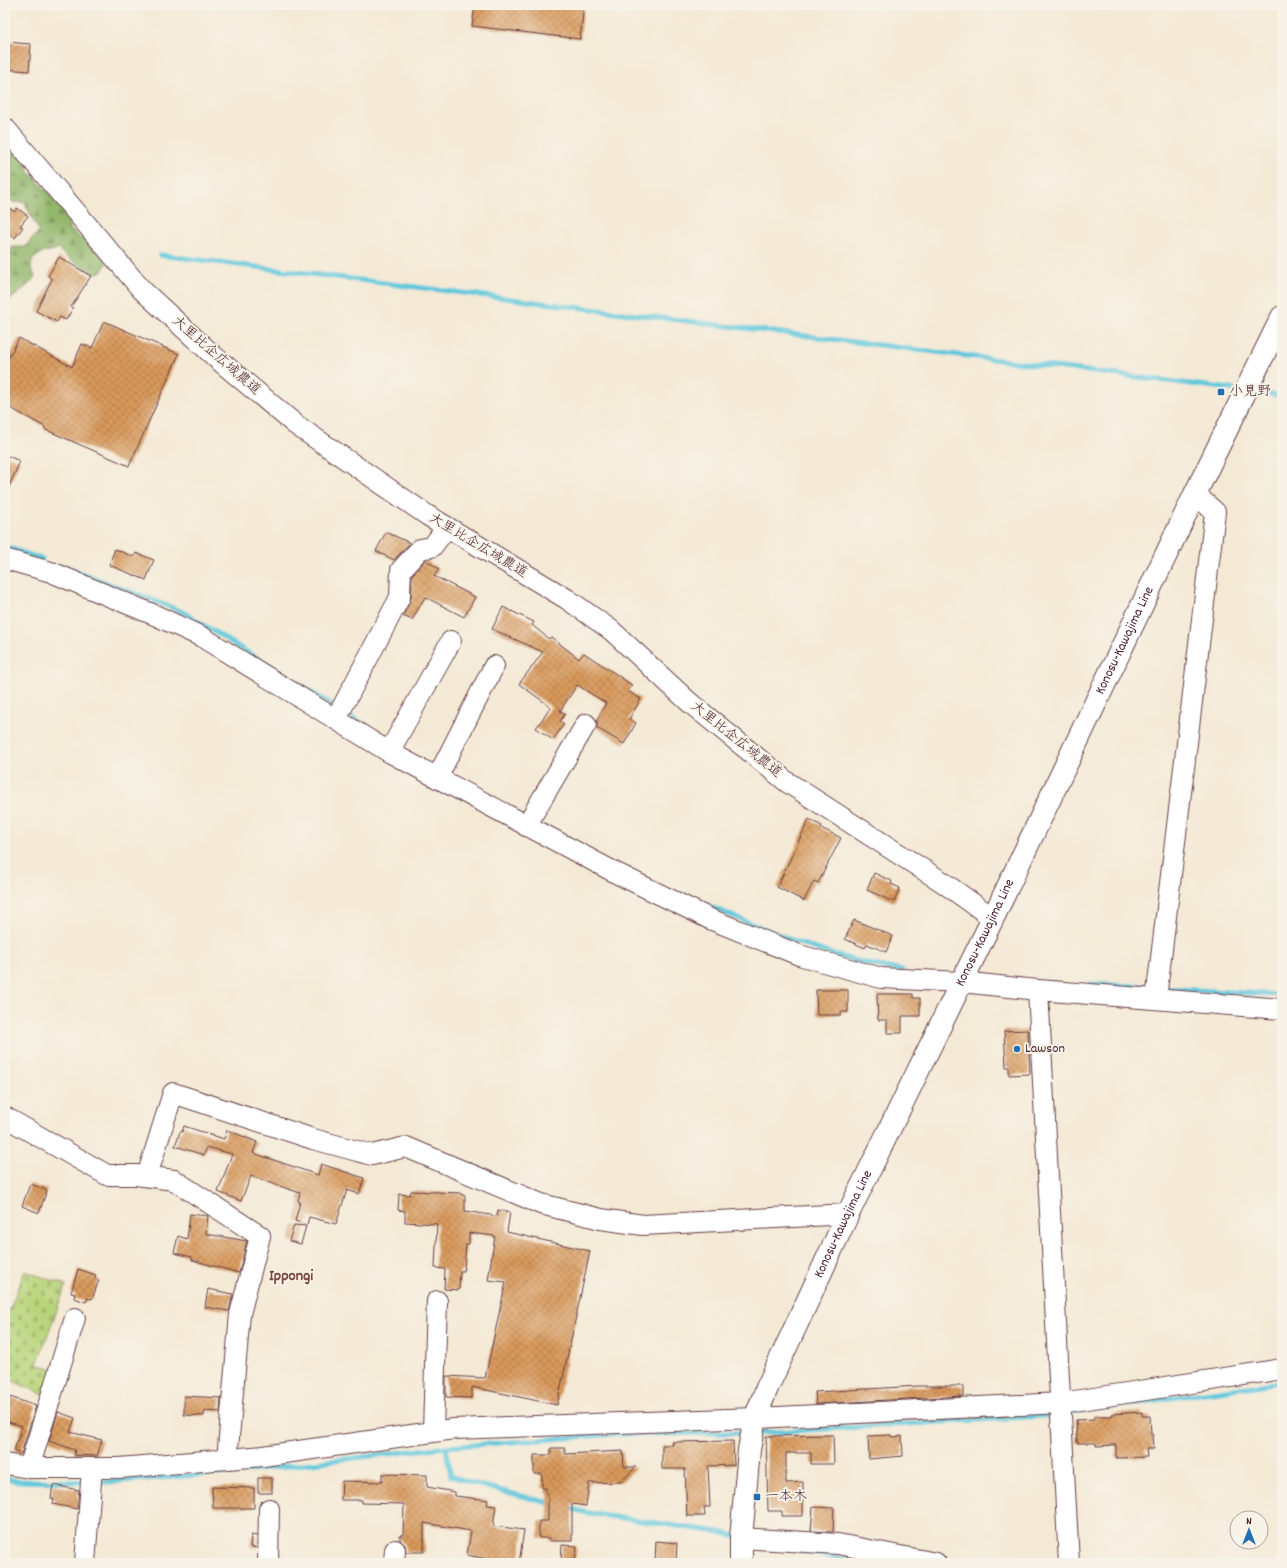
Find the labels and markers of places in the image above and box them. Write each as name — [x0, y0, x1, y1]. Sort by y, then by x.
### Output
place label: 小見野 — [1229, 382, 1271, 402]
marker: 小見野 — [1216, 387, 1226, 397]
place label: Lawson — [1025, 1039, 1065, 1059]
marker: Lawson — [1012, 1044, 1022, 1054]
place label: 一本木 — [765, 1487, 807, 1507]
marker: 一本木 — [752, 1492, 762, 1502]

